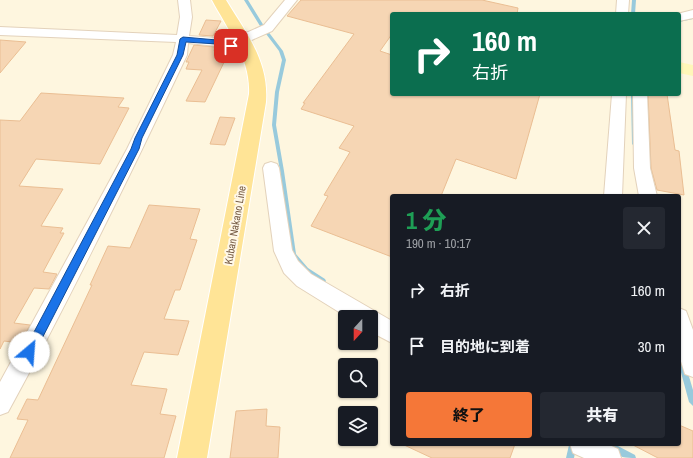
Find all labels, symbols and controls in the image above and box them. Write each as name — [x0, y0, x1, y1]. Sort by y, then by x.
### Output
text: 160 m — [472, 22, 537, 60]
icon: right — [406, 28, 458, 80]
pin — [214, 29, 248, 63]
icon: arrive — [220, 35, 242, 57]
text: 右折 — [472, 60, 508, 85]
street label: Kuban Nakano Line — [221, 185, 249, 265]
text: 1 分 — [406, 204, 446, 236]
button: close — [623, 207, 665, 249]
text: 190 m · 10:17 — [406, 235, 471, 252]
icon: right — [406, 279, 428, 301]
text: 右折 — [440, 280, 470, 301]
text: 160 m — [631, 280, 665, 301]
north arrow — [338, 310, 378, 350]
map controls — [338, 310, 378, 446]
position arrow — [8, 331, 50, 373]
icon: arrive — [406, 335, 428, 357]
text: 目的地に到着 — [440, 336, 530, 357]
text: 30 m — [638, 336, 665, 357]
button: search — [338, 358, 378, 398]
button: 終了 — [406, 392, 532, 438]
button: 共有 — [540, 392, 665, 438]
button: layers — [338, 406, 378, 446]

